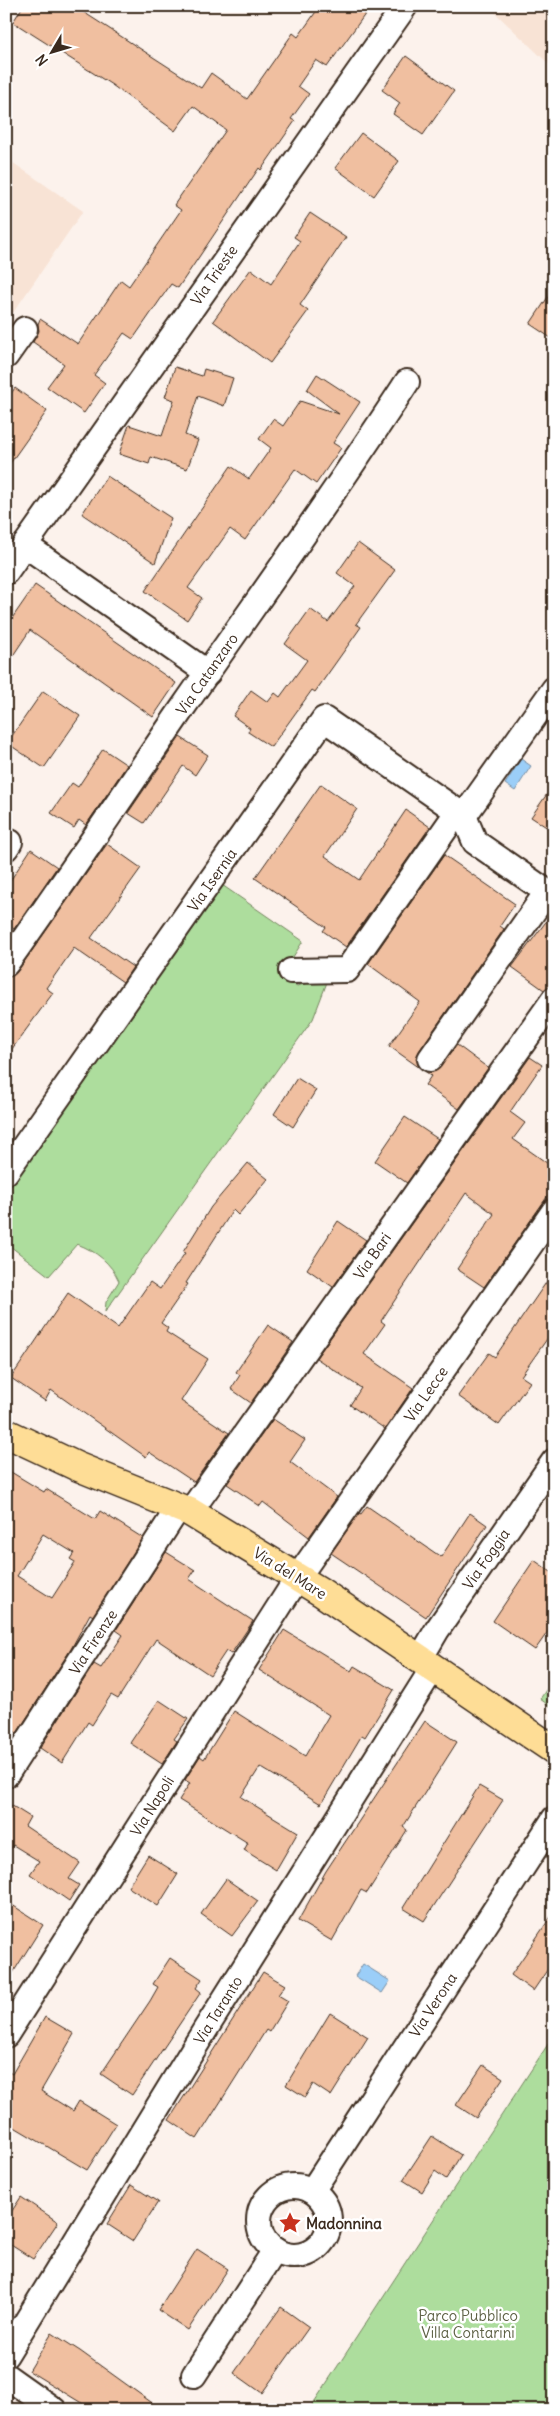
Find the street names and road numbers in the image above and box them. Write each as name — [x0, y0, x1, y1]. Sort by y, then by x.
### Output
street label: Via Trieste — [186, 241, 242, 309]
street label: Via Catanzaro — [172, 629, 242, 719]
street label: Via Isernia — [183, 844, 241, 915]
street label: Via Bari — [349, 1229, 395, 1283]
street label: Via Lecce — [400, 1362, 452, 1426]
street label: Via Foggia — [458, 1525, 514, 1593]
street label: Via del Mare — [250, 1543, 330, 1603]
street label: Via Firenze — [65, 1606, 121, 1678]
street label: Via Napoli — [126, 1772, 178, 1840]
street label: Via Verona — [405, 1969, 461, 2041]
street label: Via Taranto — [190, 1972, 246, 2048]

